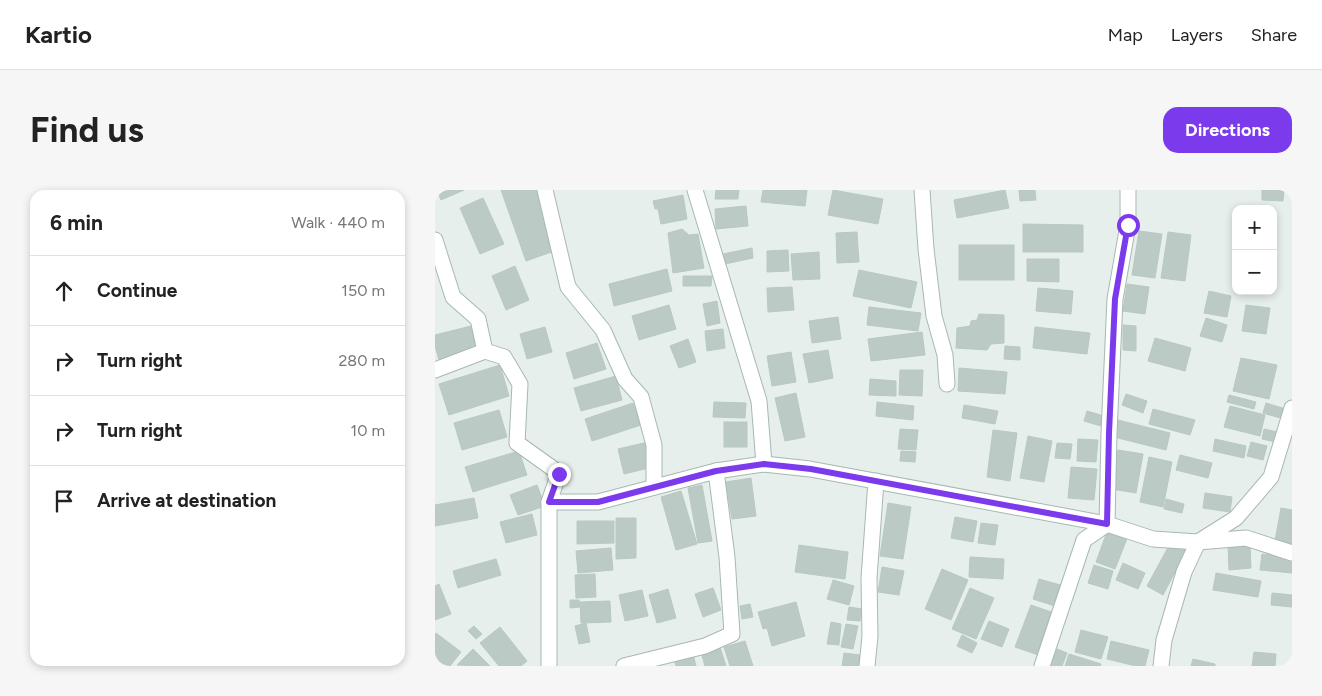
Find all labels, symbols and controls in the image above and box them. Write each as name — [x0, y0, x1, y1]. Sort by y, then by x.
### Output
text: Kartio — [25, 20, 92, 49]
text: Map — [1108, 24, 1143, 46]
text: Layers — [1171, 24, 1223, 46]
text: Share — [1251, 24, 1297, 46]
button: Directions — [1163, 107, 1292, 153]
text: Find us — [30, 109, 144, 151]
map controls — [1232, 205, 1277, 295]
button: + — [1232, 205, 1277, 250]
text: 6 min — [50, 210, 103, 235]
text: Walk · 440 m — [291, 213, 385, 232]
route start — [1117, 214, 1140, 237]
button: − — [1232, 250, 1277, 295]
icon: ahead — [50, 277, 78, 305]
text: Continue — [97, 279, 177, 302]
text: 150 m — [341, 281, 385, 300]
icon: right — [50, 347, 78, 375]
text: Turn right — [97, 349, 183, 372]
text: 280 m — [338, 351, 385, 370]
icon: right — [50, 417, 78, 445]
text: Turn right — [97, 419, 183, 442]
text: 10 m — [351, 421, 385, 440]
route end — [548, 463, 571, 486]
icon: arrive — [50, 487, 78, 515]
text: Arrive at destination — [97, 489, 276, 512]

